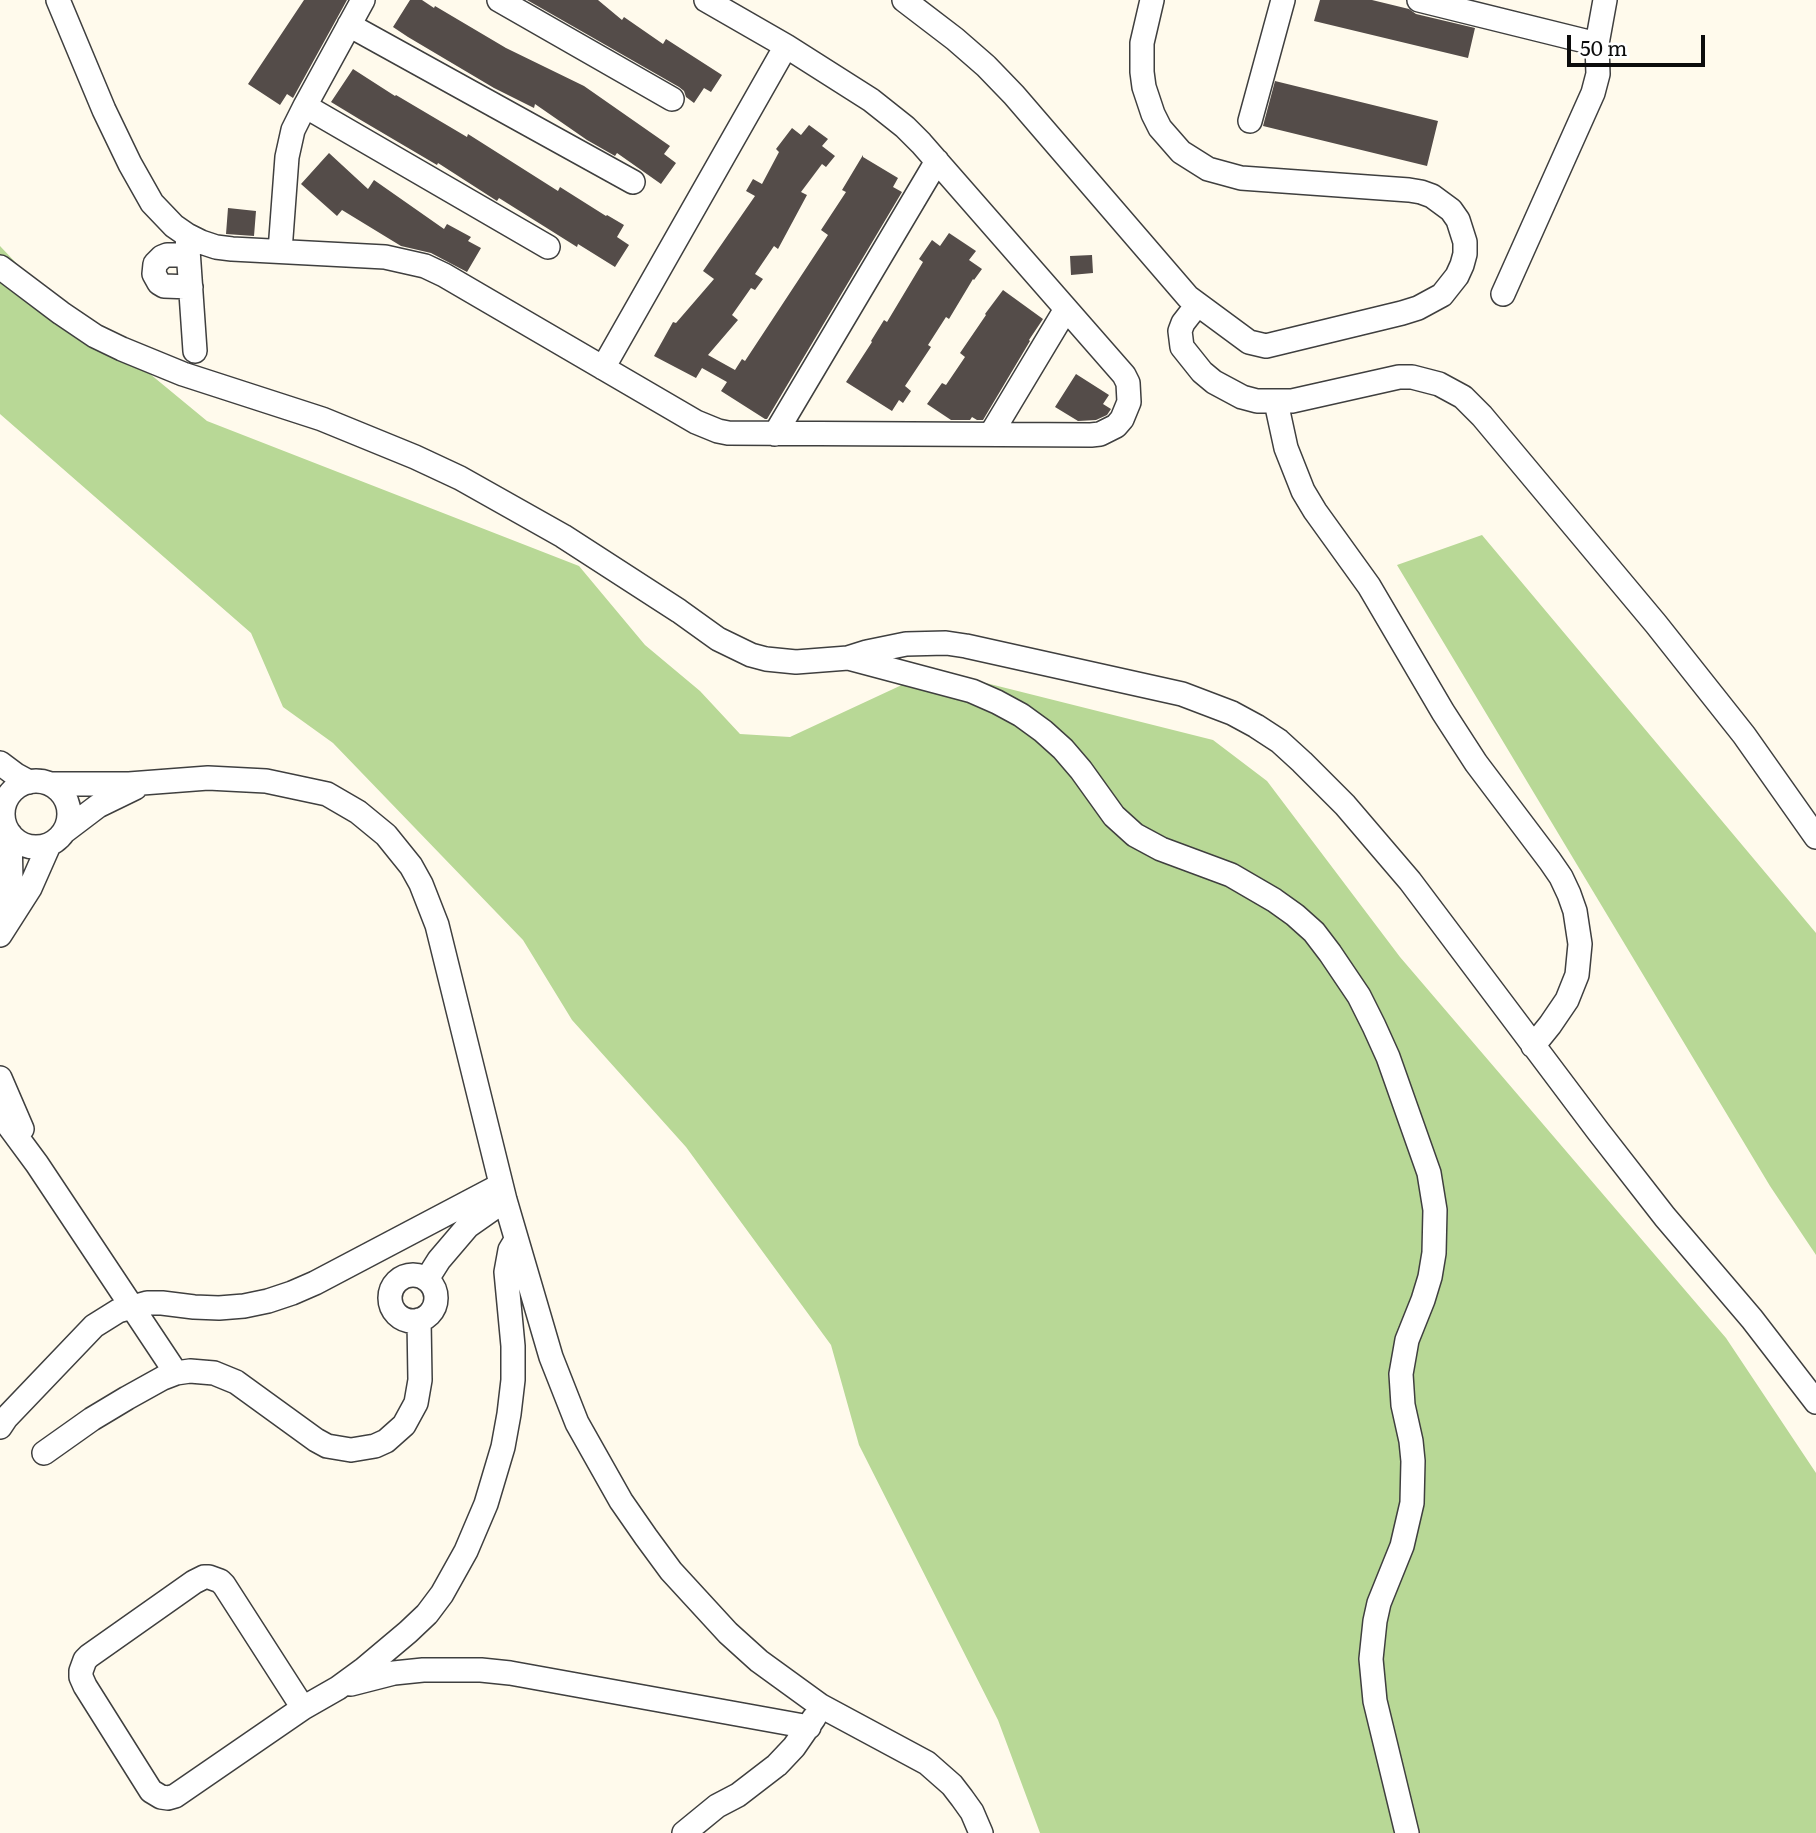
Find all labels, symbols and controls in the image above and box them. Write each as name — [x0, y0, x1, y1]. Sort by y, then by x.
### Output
scale bar — [1571, 21, 1709, 65]
text: 50 m — [1580, 31, 1627, 62]

